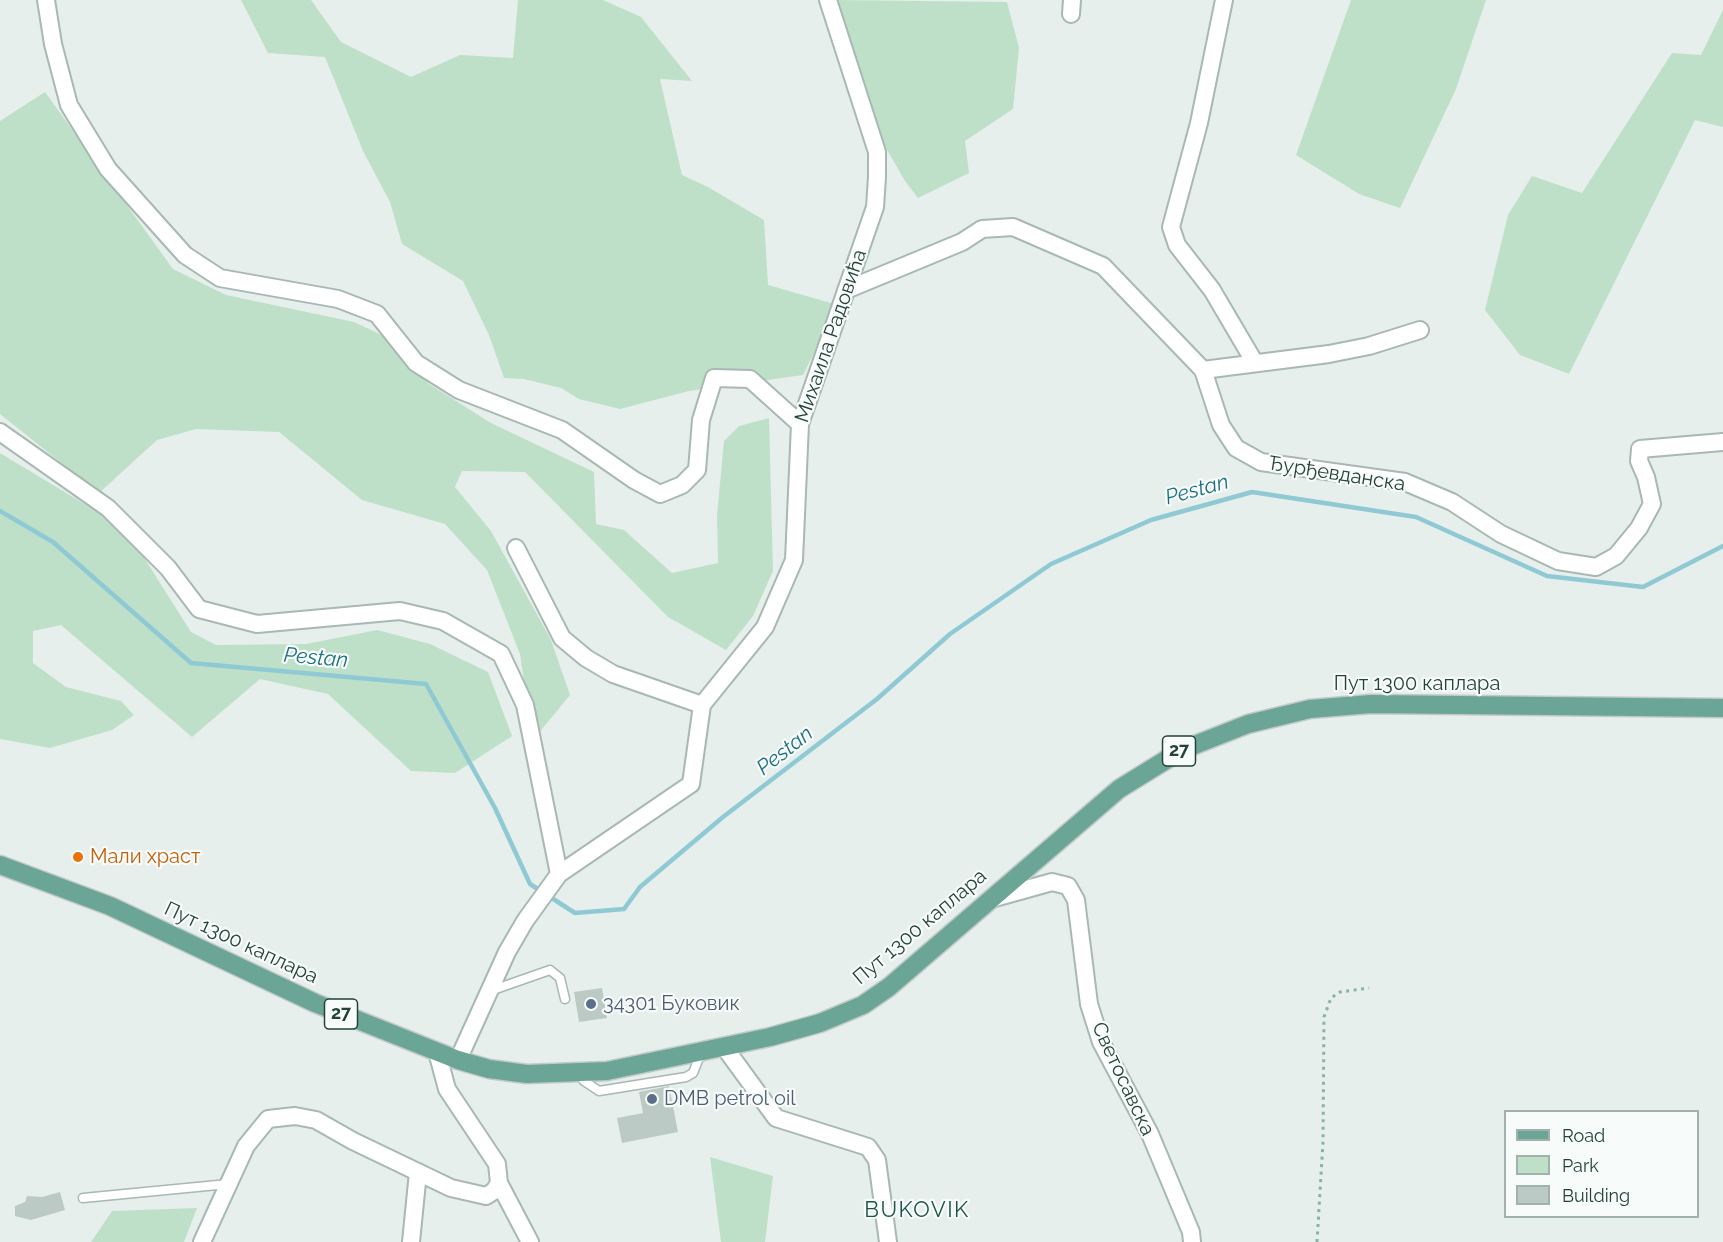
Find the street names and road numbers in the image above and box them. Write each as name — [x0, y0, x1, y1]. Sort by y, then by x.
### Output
street label: Михаила Радовића — [790, 246, 872, 426]
street label: Ђурђевданска — [1267, 451, 1407, 497]
street label: Пут 1300 каплара — [1334, 672, 1500, 696]
road number: 27 — [1162, 736, 1196, 766]
street label: Пут 1300 каплара — [848, 864, 992, 990]
street label: Пут 1300 каплара — [160, 897, 322, 989]
road number: 27 — [324, 999, 358, 1029]
street label: Светосавска — [1086, 1018, 1160, 1140]

